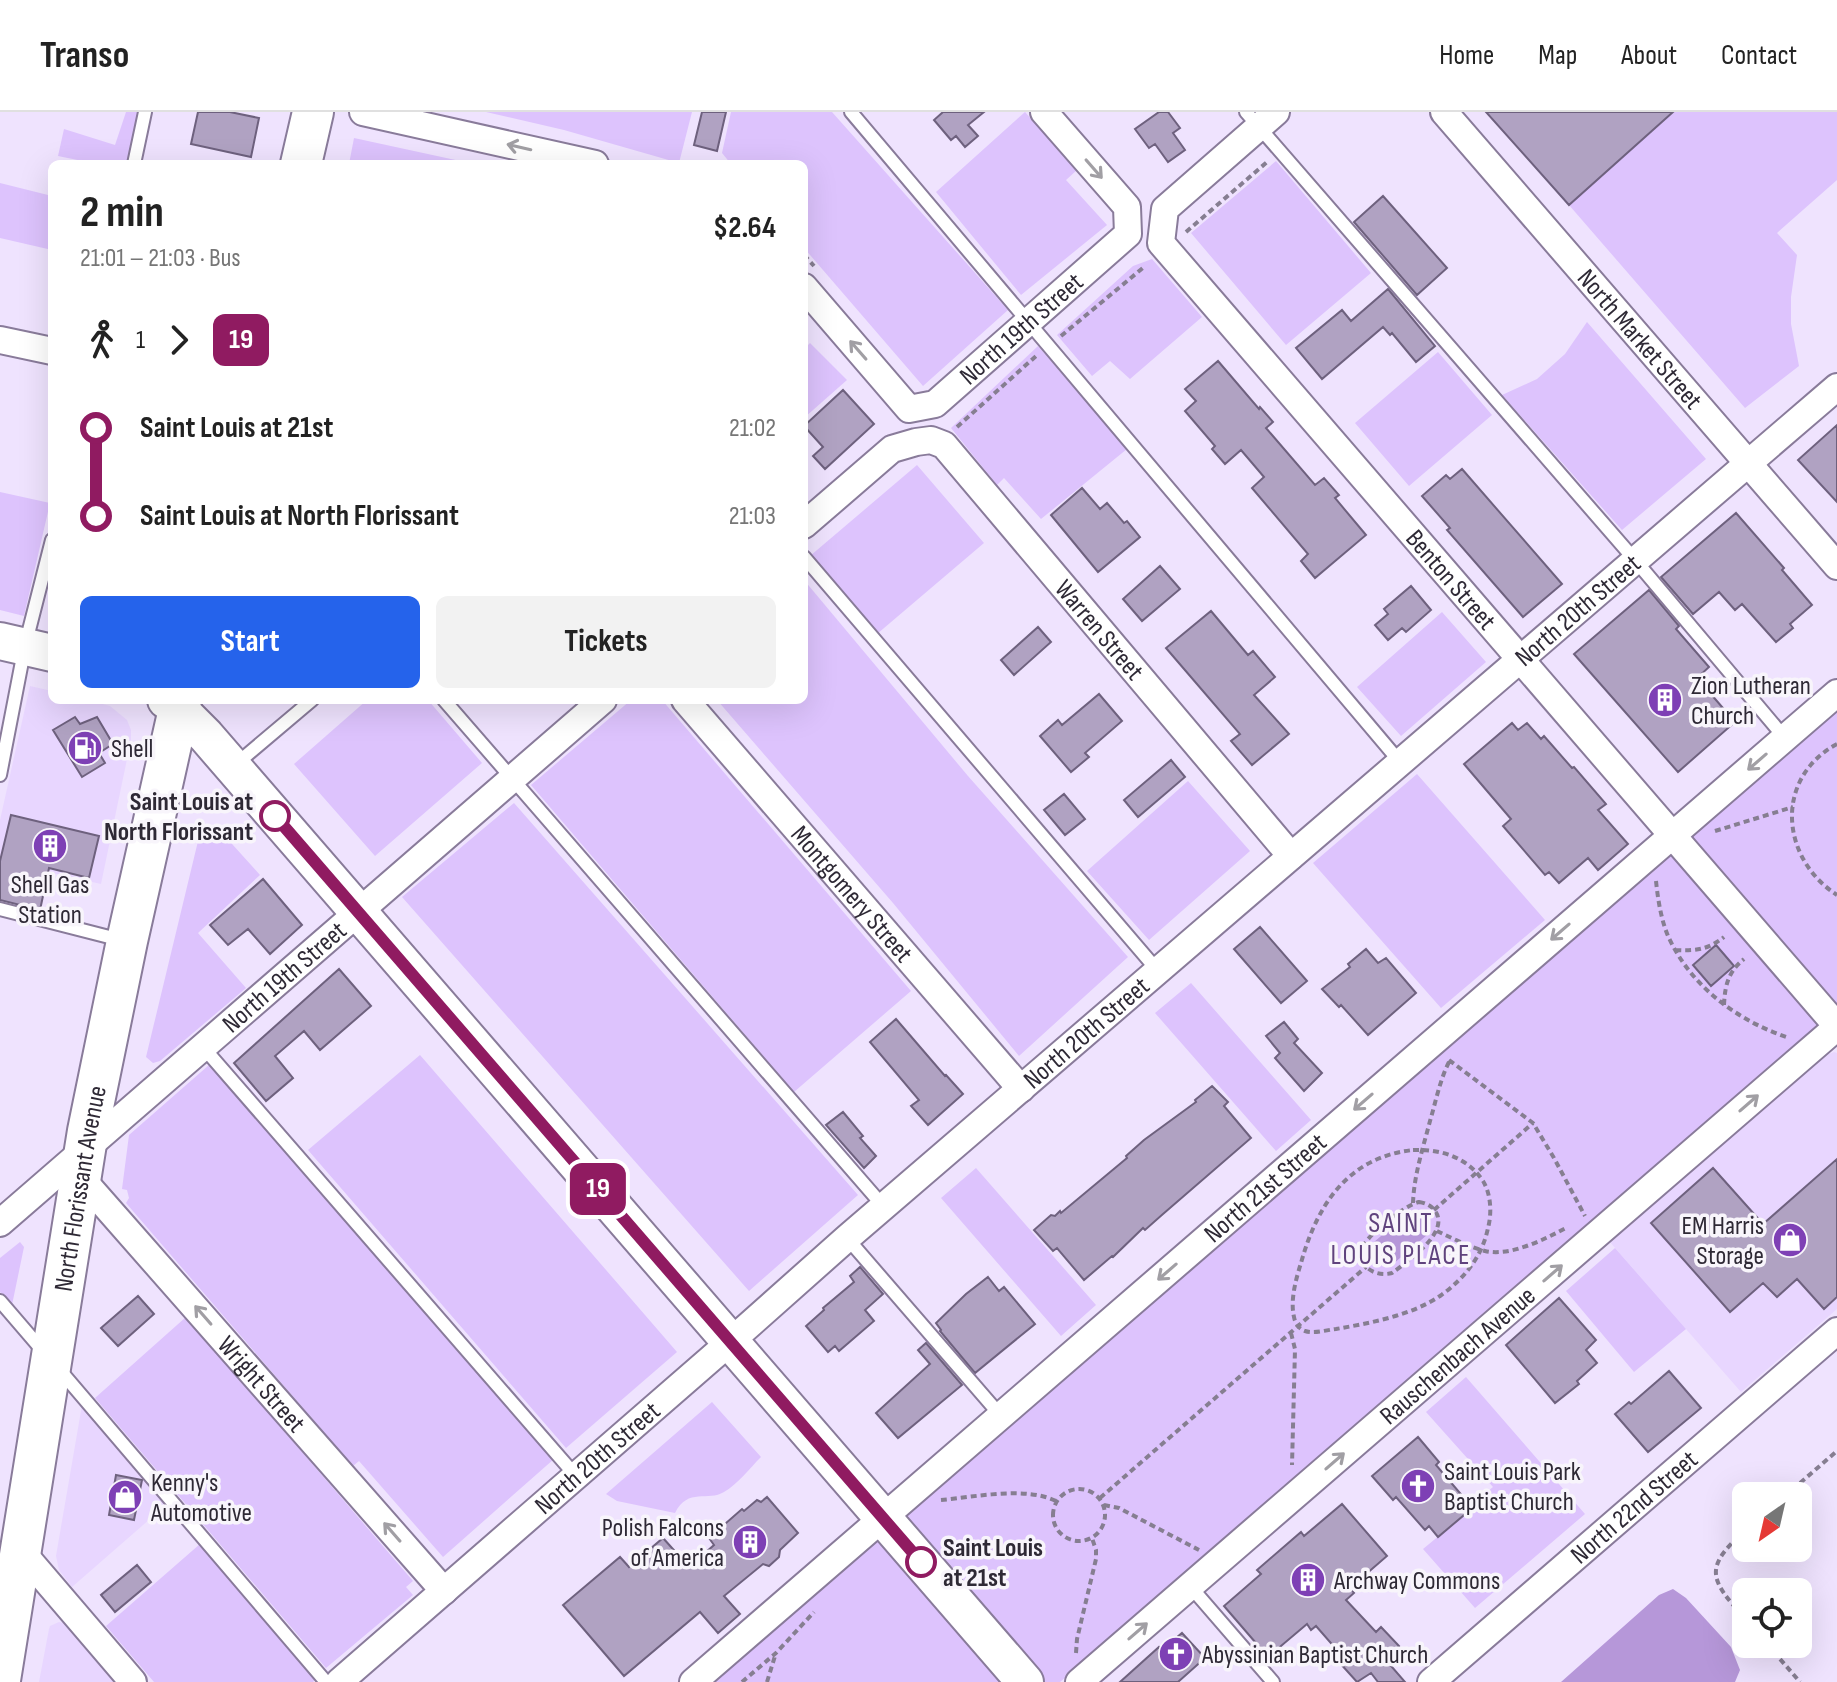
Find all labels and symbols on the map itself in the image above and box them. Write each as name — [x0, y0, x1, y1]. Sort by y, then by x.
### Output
one-way arrow — [507, 139, 532, 154]
one-way arrow — [1085, 159, 1103, 179]
street label: North Market Street — [1570, 264, 1708, 416]
street label: North 19th Street — [954, 267, 1090, 392]
one-way arrow — [849, 340, 867, 360]
street label: Benton Street — [1399, 524, 1502, 637]
street label: North 20th Street — [1509, 549, 1648, 674]
street label: Warren Street — [1048, 574, 1150, 687]
place label: Zion Lutheran Church — [1691, 671, 1811, 732]
building icon: Zion Lutheran Church — [1646, 681, 1684, 719]
fuel station icon: Shell — [66, 729, 104, 767]
place label: Shell — [111, 734, 153, 765]
one-way arrow — [1747, 753, 1768, 771]
place label: Saint Louis at North Florissant — [104, 787, 253, 848]
marker: Saint Louis at North Florissant — [260, 801, 290, 831]
street label: Montgomery Street — [784, 820, 919, 969]
building icon: Shell Gas Station — [31, 827, 69, 865]
place label: Shell Gas Station — [11, 870, 89, 931]
street label: North 19th Street — [217, 916, 353, 1040]
one-way arrow — [1551, 923, 1571, 941]
street label: North 20th Street — [1018, 971, 1156, 1096]
street label: North Florissant Avenue — [49, 1083, 114, 1294]
one-way arrow — [1354, 1093, 1374, 1111]
one-way arrow — [1739, 1094, 1759, 1112]
street label: North 21st Street — [1199, 1127, 1333, 1250]
line badge: 19 — [562, 1163, 634, 1215]
district label: SAINT LOUIS PLACE — [1331, 1207, 1471, 1272]
place label: EM Harris Storage — [1681, 1211, 1764, 1272]
shop icon: EM Harris Storage — [1771, 1221, 1809, 1259]
one-way arrow — [1157, 1263, 1177, 1281]
one-way arrow — [1542, 1264, 1562, 1282]
street label: Rauschenbach Avenue — [1374, 1281, 1542, 1432]
one-way arrow — [194, 1306, 212, 1326]
street label: Wright Street — [210, 1330, 311, 1439]
street label: North 20th Street — [529, 1396, 667, 1521]
street label: North 22nd Street — [1565, 1445, 1704, 1571]
one-way arrow — [1324, 1452, 1344, 1470]
place label: Saint Louis Park Baptist Church — [1444, 1457, 1581, 1518]
church icon: Saint Louis Park Baptist Church — [1399, 1467, 1437, 1505]
place label: Kenny's Automotive — [150, 1468, 252, 1529]
shop icon: Kenny's Automotive — [106, 1478, 144, 1516]
north arrow — [1732, 1482, 1812, 1562]
place label: Polish Falcons of America — [602, 1513, 724, 1574]
one-way arrow — [384, 1523, 402, 1543]
building icon: Polish Falcons of America — [731, 1523, 769, 1561]
place label: Saint Louis at 21st — [943, 1533, 1043, 1594]
marker: Saint Louis at 21st — [906, 1547, 936, 1577]
building icon: Archway Commons — [1289, 1561, 1327, 1599]
place label: Archway Commons — [1333, 1566, 1500, 1597]
one-way arrow — [1127, 1622, 1148, 1640]
church icon: Abyssinian Baptist Church — [1157, 1635, 1195, 1673]
place label: Abyssinian Baptist Church — [1201, 1640, 1428, 1671]

